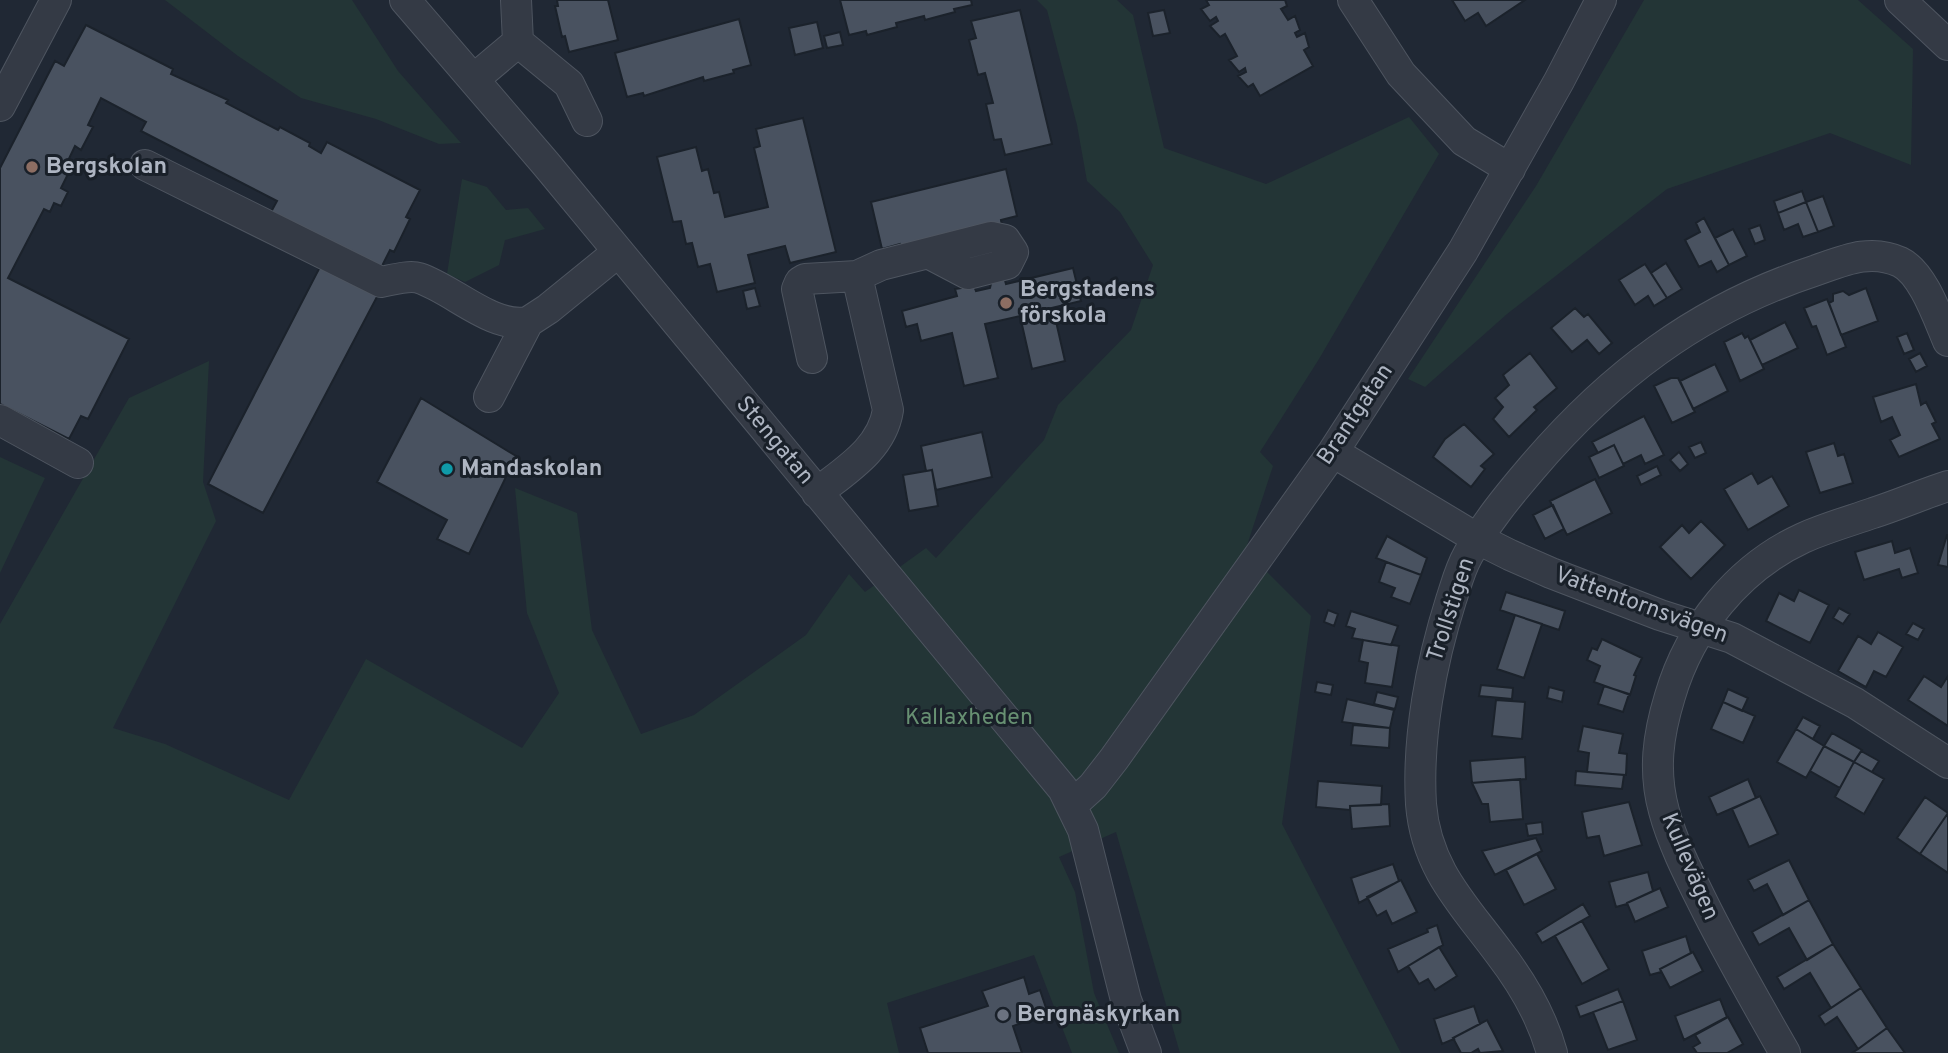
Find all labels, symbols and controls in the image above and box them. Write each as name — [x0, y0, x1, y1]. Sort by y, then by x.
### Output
place label: Bergskolan — [46, 153, 167, 182]
marker: Bergskolan — [24, 159, 40, 175]
place label: Bergstadens förskola — [1020, 276, 1155, 331]
marker: Bergstadens förskola — [998, 295, 1014, 311]
street label: Brantgatan — [1312, 359, 1400, 471]
street label: Stengatan — [729, 391, 819, 491]
place label: Mandaskolan — [461, 455, 602, 484]
marker: Mandaskolan — [439, 461, 455, 477]
street label: Trollstigen — [1422, 554, 1482, 666]
street label: Vattentornsvägen — [1550, 561, 1732, 651]
park label: Kallaxheden — [905, 704, 1033, 733]
street label: Kullevägen — [1653, 809, 1725, 925]
place label: Bergnäskyrkan — [1017, 1001, 1180, 1030]
marker: Bergnäskyrkan — [995, 1007, 1011, 1023]

